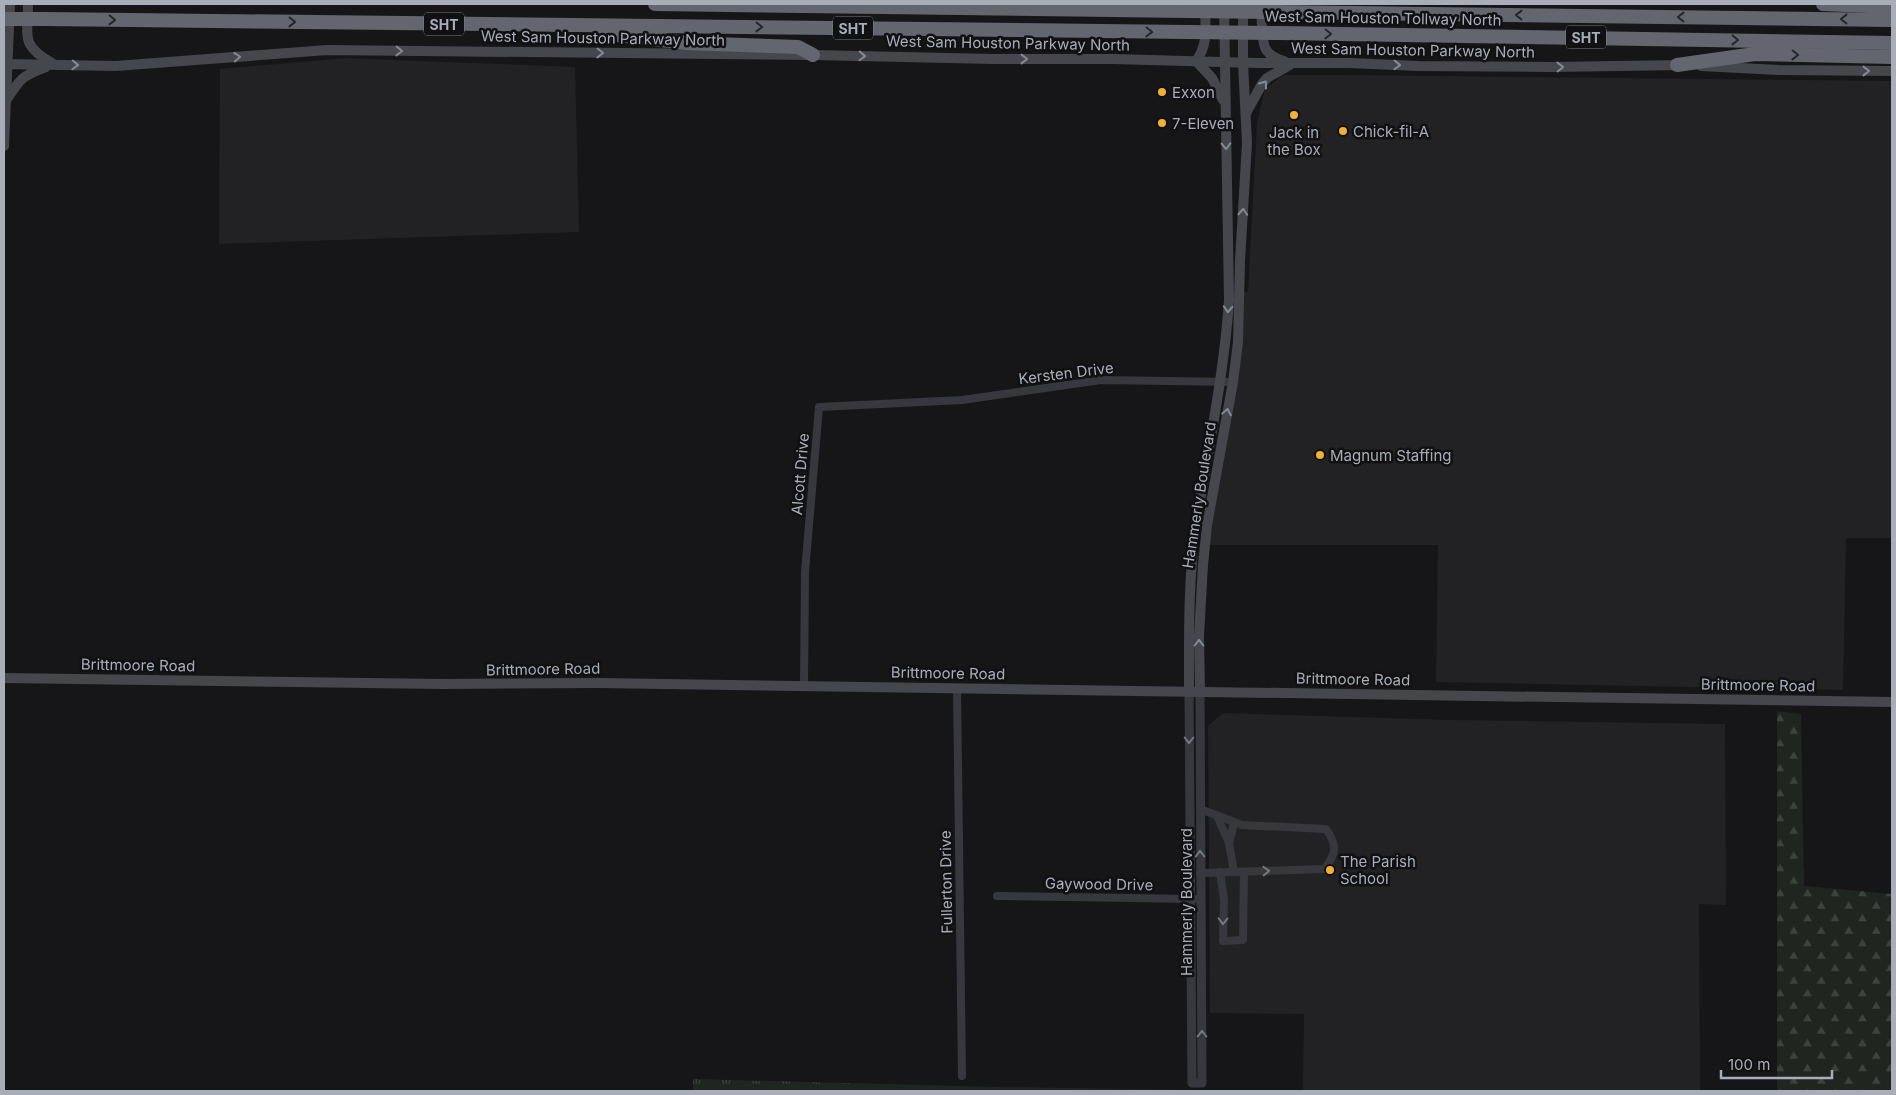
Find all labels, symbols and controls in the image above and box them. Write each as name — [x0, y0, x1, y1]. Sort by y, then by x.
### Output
street label: West Sam Houston Tollway North — [1264, 6, 1502, 30]
one-way arrow — [1514, 10, 1522, 20]
road number: SHT — [424, 12, 464, 36]
one-way arrow — [1677, 12, 1684, 22]
one-way arrow — [1839, 14, 1847, 24]
one-way arrow — [108, 15, 116, 25]
road number: SHT — [833, 16, 873, 40]
one-way arrow — [288, 17, 296, 27]
one-way arrow — [756, 22, 763, 32]
street label: West Sam Houston Parkway North — [481, 26, 725, 50]
road number: SHT — [1566, 26, 1606, 48]
one-way arrow — [1146, 27, 1153, 37]
one-way arrow — [1324, 29, 1332, 39]
street label: West Sam Houston Parkway North — [886, 31, 1130, 55]
one-way arrow — [1732, 35, 1739, 45]
street label: West Sam Houston Parkway North — [1291, 38, 1535, 62]
one-way arrow — [396, 46, 403, 56]
one-way arrow — [596, 48, 604, 58]
one-way arrow — [1791, 50, 1799, 61]
one-way arrow — [233, 51, 241, 62]
one-way arrow — [858, 51, 866, 62]
one-way arrow — [1021, 54, 1029, 64]
one-way arrow — [71, 59, 79, 70]
one-way arrow — [1394, 60, 1401, 70]
one-way arrow — [1556, 62, 1564, 72]
one-way arrow — [1862, 66, 1870, 76]
one-way arrow — [1258, 81, 1266, 90]
place label: Exxon — [1172, 83, 1215, 102]
marker: Exxon — [1156, 86, 1168, 98]
marker: Jack in the Box — [1288, 109, 1300, 121]
place label: 7-Eleven — [1172, 114, 1234, 133]
marker: 7-Eleven — [1156, 117, 1168, 129]
place label: Chick-fil-A — [1353, 122, 1429, 141]
place label: Jack in the Box — [1267, 123, 1321, 159]
marker: Chick-fil-A — [1337, 125, 1349, 137]
one-way arrow — [1221, 142, 1231, 150]
one-way arrow — [1237, 208, 1248, 216]
one-way arrow — [1223, 305, 1234, 313]
street label: Kersten Drive — [1017, 358, 1115, 388]
one-way arrow — [1221, 408, 1232, 417]
street label: Hammerly Boulevard — [1178, 420, 1220, 570]
street label: Alcott Drive — [787, 432, 813, 516]
place label: Magnum Staffing — [1330, 446, 1452, 465]
marker: Magnum Staffing — [1314, 449, 1326, 461]
one-way arrow — [1194, 638, 1205, 646]
street label: Brittmoore Road — [81, 655, 195, 675]
street label: Brittmoore Road — [486, 659, 600, 679]
street label: Brittmoore Road — [891, 663, 1005, 683]
street label: Brittmoore Road — [1296, 669, 1410, 689]
street label: Brittmoore Road — [1701, 675, 1815, 695]
one-way arrow — [1184, 736, 1194, 744]
street label: Hammerly Boulevard — [1177, 828, 1196, 976]
street label: Fullerton Drive — [936, 830, 956, 934]
one-way arrow — [1195, 850, 1205, 858]
place label: The Parish School — [1340, 852, 1416, 888]
marker: The Parish School — [1324, 864, 1336, 876]
one-way arrow — [1263, 866, 1271, 876]
street label: Gaywood Drive — [1045, 874, 1153, 894]
one-way arrow — [1218, 918, 1228, 925]
one-way arrow — [1196, 1030, 1207, 1038]
scale bar — [1721, 1048, 1832, 1080]
text: 100 m — [1728, 1055, 1770, 1074]

